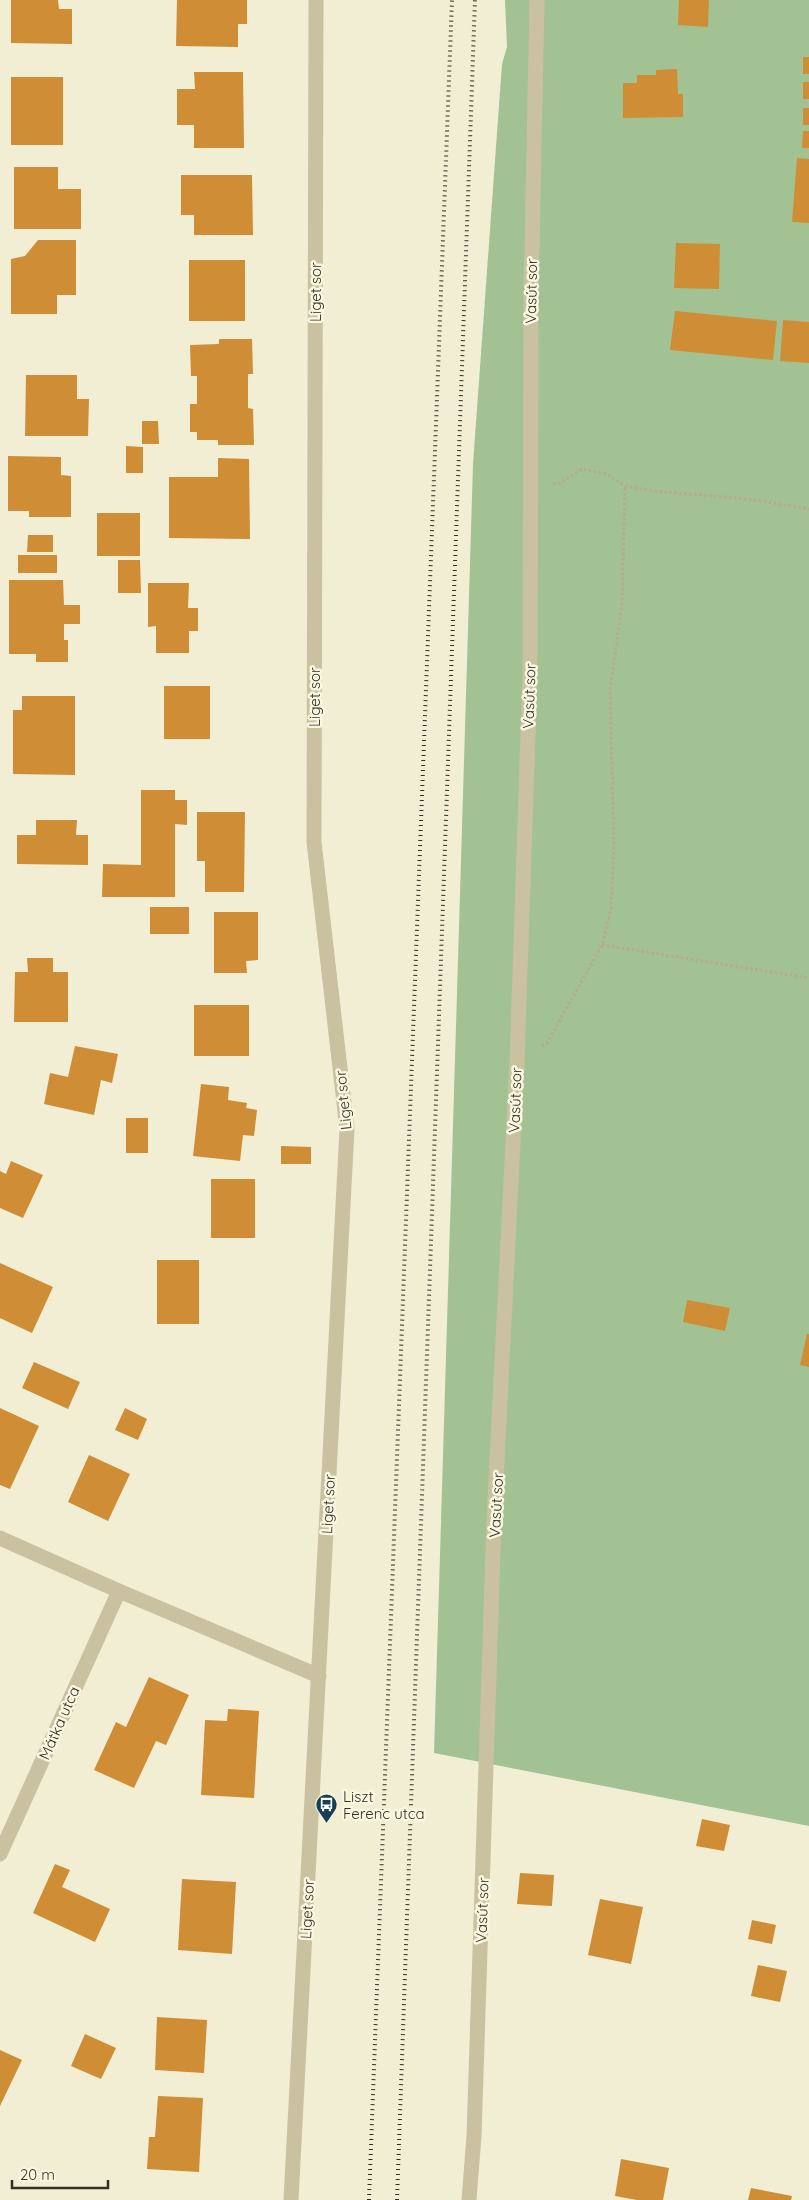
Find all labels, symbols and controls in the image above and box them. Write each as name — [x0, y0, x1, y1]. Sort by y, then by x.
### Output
street label: Vasút sor — [521, 258, 541, 324]
street label: Liget sor — [306, 262, 325, 322]
street label: Vasút sor — [518, 663, 540, 729]
street label: Liget sor — [305, 667, 324, 727]
street label: Vasút sor — [504, 1067, 526, 1133]
street label: Liget sor — [330, 1069, 356, 1131]
street label: Vasút sor — [485, 1472, 507, 1538]
street label: Liget sor — [317, 1473, 339, 1534]
street label: Mátka utca — [34, 1683, 84, 1763]
place label: Liszt Ferenc utca — [343, 1787, 425, 1823]
bus stop icon: Liszt Ferenc utca — [315, 1793, 339, 1824]
street label: Vasút sor — [471, 1877, 493, 1943]
street label: Liget sor — [296, 1878, 318, 1939]
scale bar — [12, 2158, 109, 2190]
text: 20 m — [20, 2165, 55, 2184]

